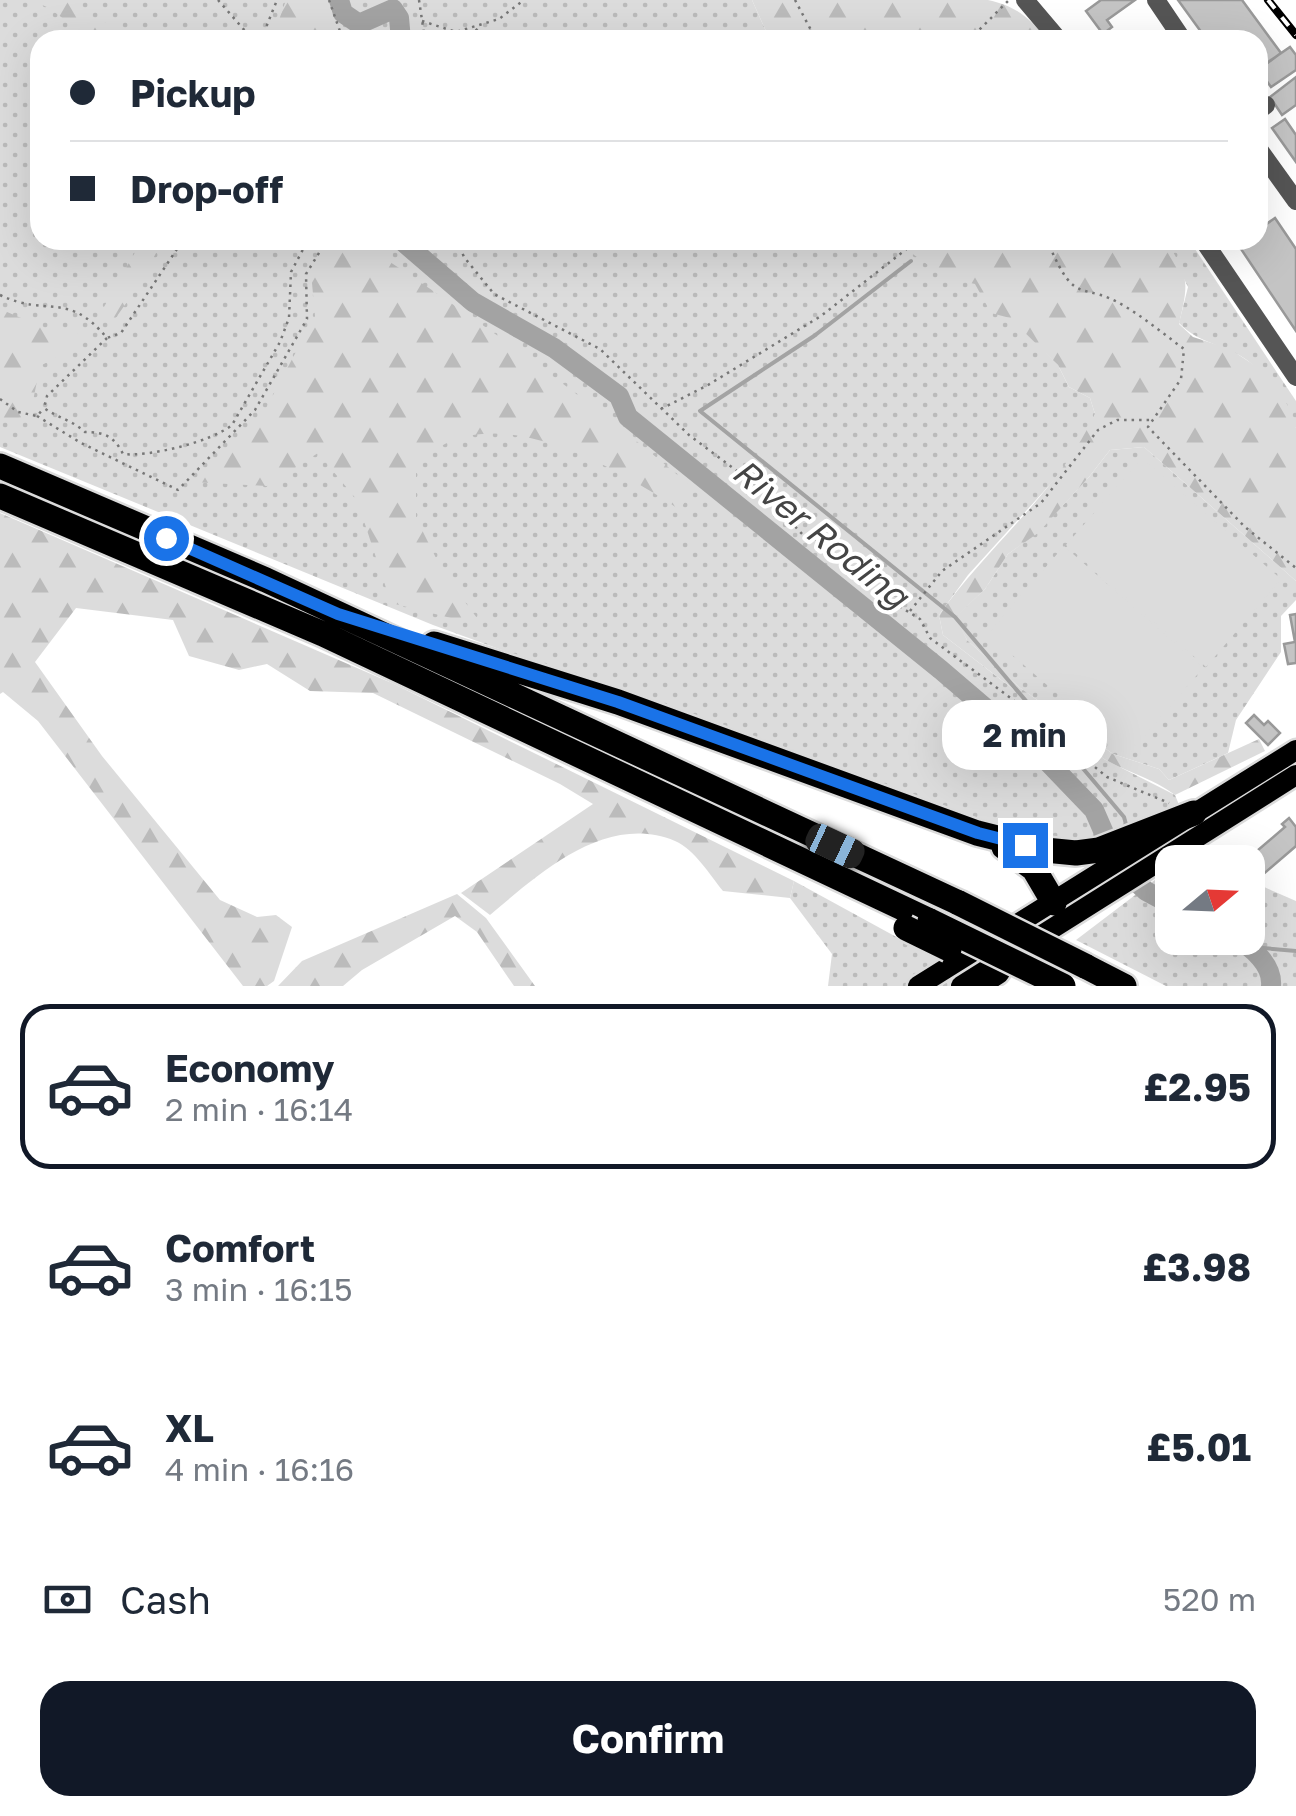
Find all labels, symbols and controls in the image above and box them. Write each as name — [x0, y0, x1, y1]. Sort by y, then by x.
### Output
text: Pickup — [130, 70, 256, 115]
text: Drop-off — [130, 166, 283, 211]
water label: River Roding — [725, 450, 919, 618]
route start — [144, 516, 189, 561]
callout: 2 min — [942, 700, 1108, 770]
text: 2 min — [983, 716, 1066, 754]
car — [801, 820, 869, 872]
route end — [1003, 823, 1048, 868]
north arrow — [1155, 845, 1265, 955]
map controls — [1155, 845, 1265, 955]
icon: car — [45, 1042, 135, 1132]
text: Economy — [165, 1045, 334, 1090]
text: £2.95 — [1143, 1064, 1251, 1109]
text: 2 min · 16:14 — [165, 1090, 353, 1128]
icon: car — [45, 1222, 135, 1312]
text: Comfort — [165, 1225, 315, 1270]
text: £3.98 — [1142, 1244, 1251, 1289]
text: 3 min · 16:15 — [165, 1270, 352, 1308]
icon: car — [45, 1402, 135, 1492]
text: XL — [165, 1405, 214, 1450]
text: £5.01 — [1146, 1424, 1251, 1469]
text: 4 min · 16:16 — [165, 1450, 354, 1488]
icon: cash — [40, 1572, 95, 1627]
text: Cash — [120, 1577, 211, 1622]
text: 520 m — [1163, 1580, 1256, 1618]
button: Confirm — [40, 1681, 1256, 1796]

